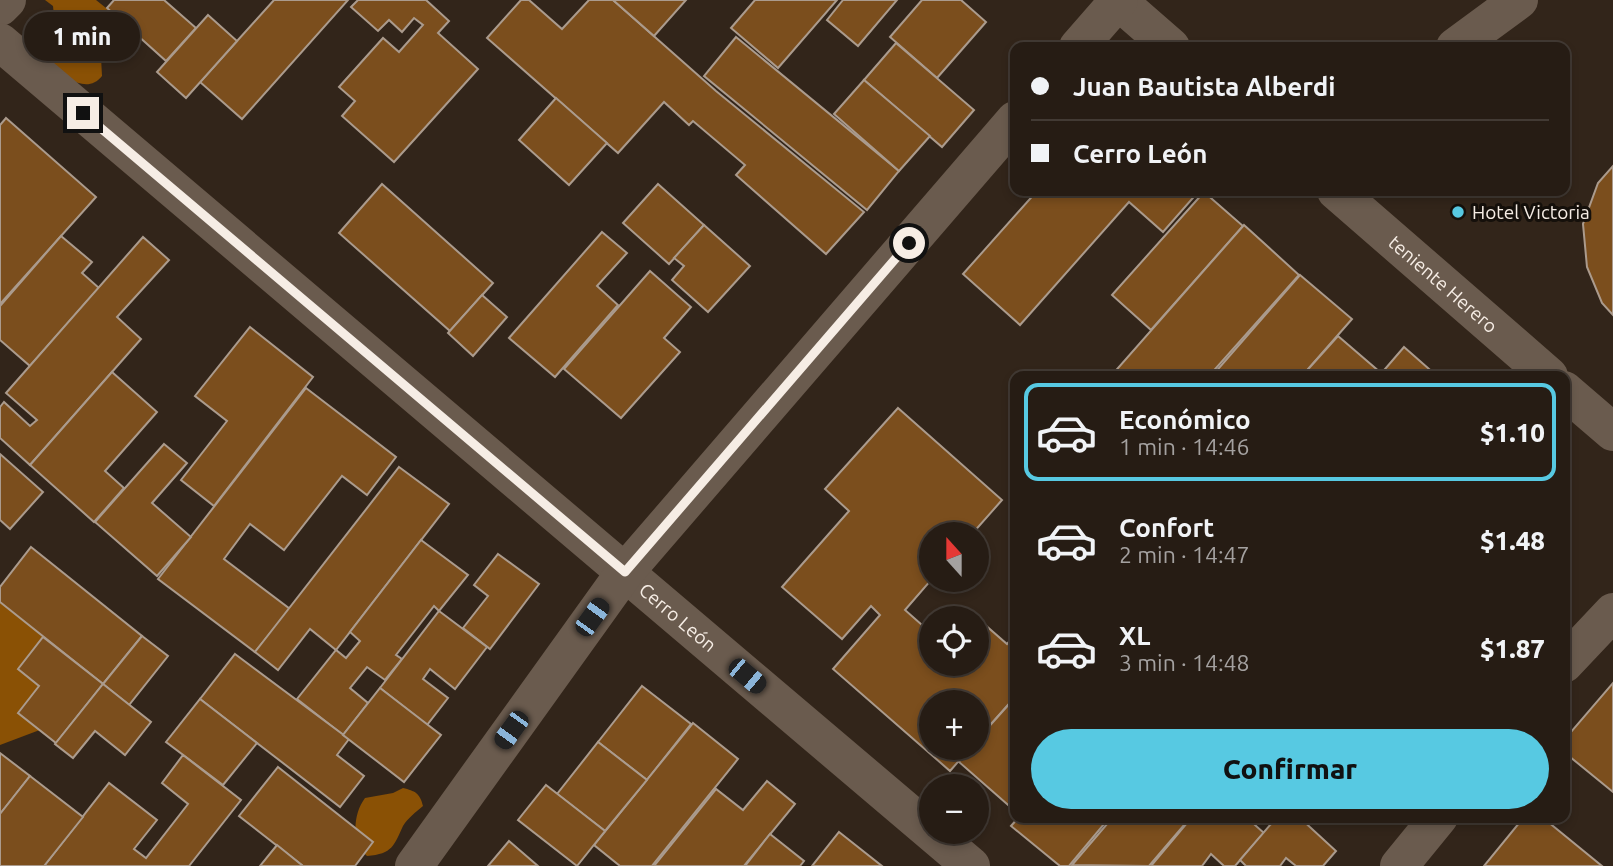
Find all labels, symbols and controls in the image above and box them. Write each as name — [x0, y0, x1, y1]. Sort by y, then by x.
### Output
callout: 1 min — [25, 11, 141, 60]
text: 1 min — [53, 24, 111, 49]
text: Juan Bautista Alberdi — [1073, 72, 1336, 101]
route end — [67, 97, 99, 129]
text: Cerro León — [1073, 139, 1207, 168]
place label: Hotel Victoria — [1472, 201, 1590, 223]
marker: Hotel Victoria — [1450, 204, 1466, 220]
route start — [893, 227, 925, 259]
street label: teniente Herero — [1384, 231, 1502, 337]
icon: car — [1035, 401, 1098, 464]
text: Económico — [1119, 405, 1251, 434]
text: $1.10 — [1480, 418, 1545, 447]
text: 1 min · 14:46 — [1119, 434, 1250, 459]
icon: car — [1035, 509, 1098, 572]
text: Confort — [1119, 513, 1214, 542]
north arrow — [919, 522, 989, 592]
map controls — [919, 522, 989, 844]
text: $1.48 — [1480, 526, 1545, 555]
text: 2 min · 14:47 — [1119, 542, 1250, 567]
street label: Cerro León — [635, 578, 721, 656]
car — [572, 594, 613, 640]
button: locate — [919, 606, 989, 676]
icon: car — [1035, 617, 1098, 680]
text: XL — [1119, 621, 1150, 650]
text: $1.87 — [1480, 634, 1545, 663]
text: 3 min · 14:48 — [1119, 650, 1250, 675]
car — [725, 654, 770, 698]
button: + — [919, 690, 989, 760]
car — [491, 707, 532, 753]
button: Confirmar — [1031, 729, 1549, 809]
button: − — [919, 774, 989, 844]

